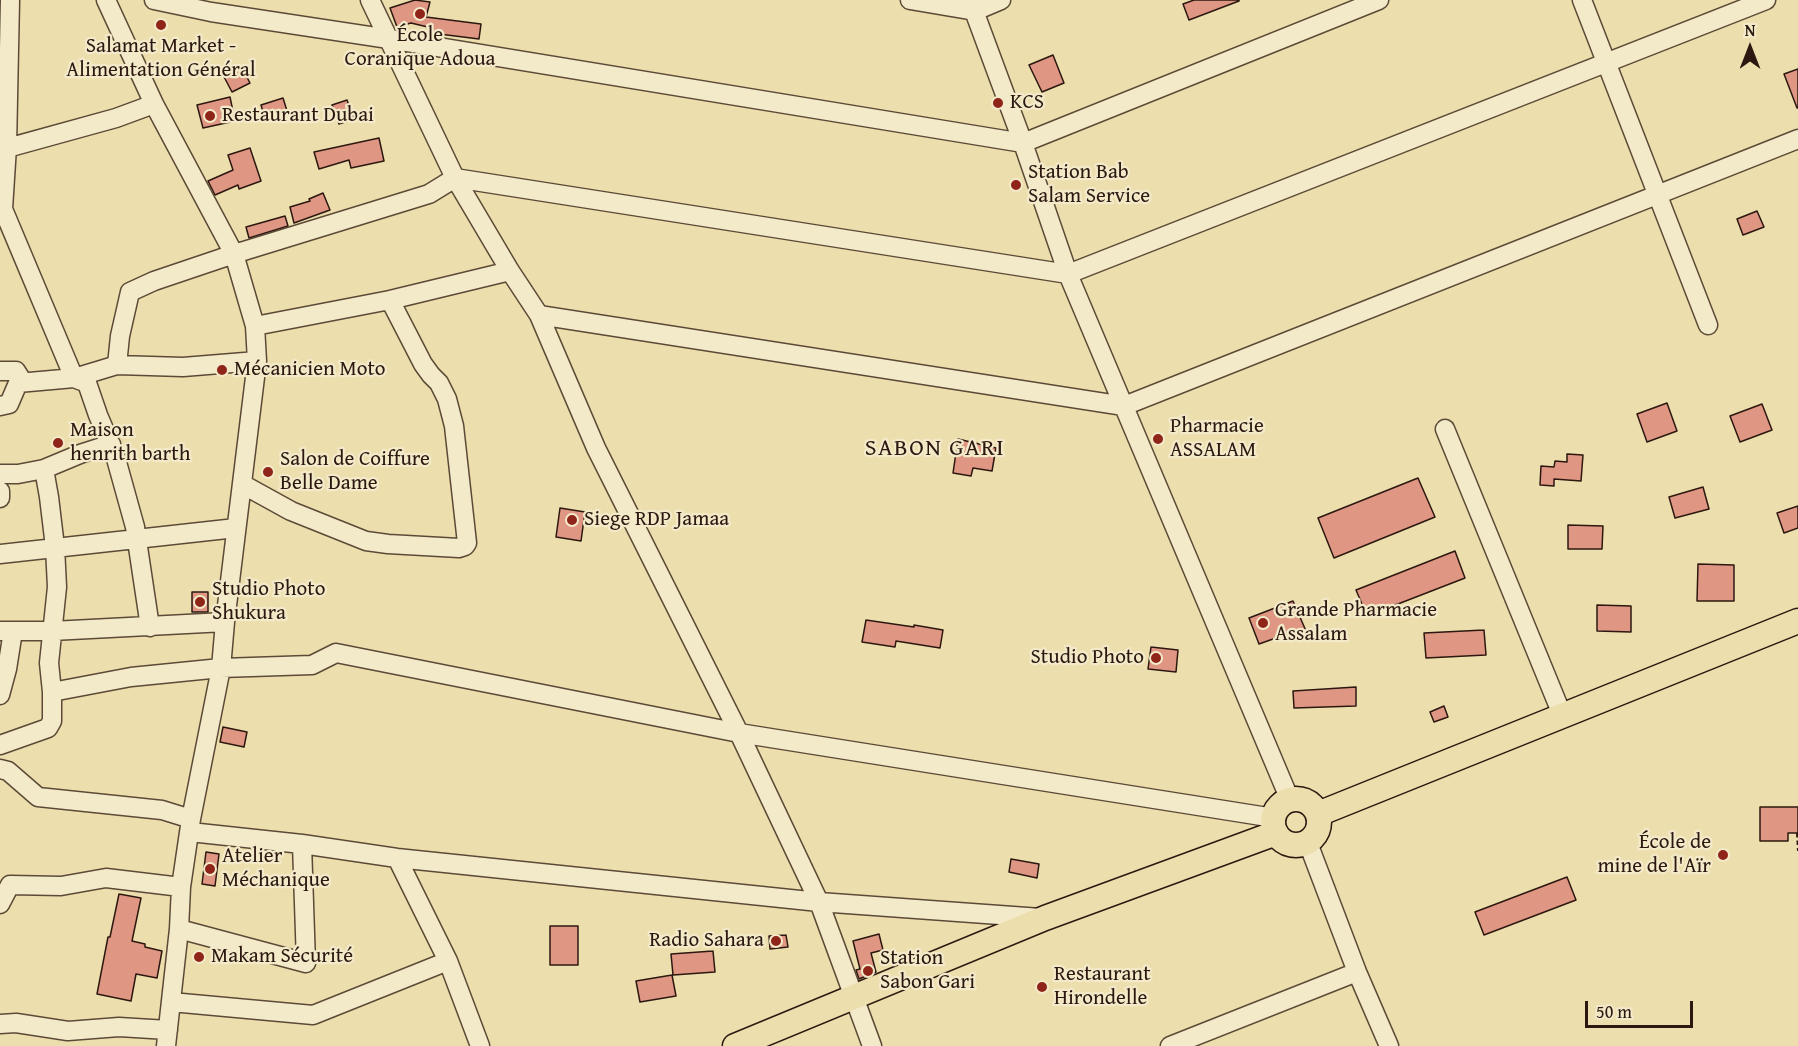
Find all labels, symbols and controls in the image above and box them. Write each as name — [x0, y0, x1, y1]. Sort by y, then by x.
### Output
marker: École Coranique Adoua — [413, 7, 427, 21]
marker: Salamat Market - Alimentation Général — [154, 18, 168, 32]
north arrow — [1720, 18, 1780, 78]
text: N — [1745, 18, 1755, 42]
place label: École Coranique Adoua — [344, 23, 496, 73]
place label: Salamat Market - Alimentation Général — [66, 34, 256, 84]
place label: KCS — [1010, 90, 1044, 116]
marker: KCS — [991, 96, 1005, 110]
place label: Restaurant Dubai — [222, 103, 374, 129]
marker: Restaurant Dubai — [203, 109, 217, 123]
place label: Station Bab Salam Service — [1028, 160, 1150, 210]
marker: Station Bab Salam Service — [1009, 178, 1023, 192]
place label: Mécanicien Moto — [234, 357, 386, 383]
marker: Mécanicien Moto — [215, 363, 229, 377]
place label: Pharmacie ASSALAM — [1170, 414, 1264, 464]
place label: Maison henrith barth — [70, 418, 190, 468]
marker: Pharmacie ASSALAM — [1151, 432, 1165, 446]
district label: SABON GARI — [865, 435, 1005, 463]
marker: Maison henrith barth — [51, 436, 65, 450]
place label: Salon de Coiffure Belle Dame — [280, 447, 430, 497]
marker: Salon de Coiffure Belle Dame — [261, 465, 275, 479]
place label: Siege RDP Jamaa — [584, 507, 729, 533]
marker: Siege RDP Jamaa — [565, 513, 579, 527]
place label: Studio Photo Shukura — [212, 577, 325, 627]
marker: Studio Photo Shukura — [193, 595, 207, 609]
place label: Grande Pharmacie Assalam — [1275, 598, 1437, 648]
marker: Grande Pharmacie Assalam — [1256, 616, 1270, 630]
place label: Studio Photo — [1031, 645, 1144, 671]
marker: Studio Photo — [1149, 651, 1163, 665]
place label: École de mine de l'Aïr — [1597, 830, 1711, 880]
place label: Atelier Méchanique — [222, 844, 330, 894]
marker: École de mine de l'Aïr — [1716, 848, 1730, 862]
marker: Atelier Méchanique — [203, 862, 217, 876]
place label: Radio Sahara — [649, 928, 764, 954]
marker: Radio Sahara — [769, 934, 783, 948]
place label: Makam Sécurité — [211, 944, 353, 970]
place label: Station Sabon Gari — [880, 946, 975, 996]
marker: Makam Sécurité — [192, 950, 206, 964]
place label: Restaurant Hirondelle — [1054, 962, 1151, 1012]
marker: Station Sabon Gari — [861, 964, 875, 978]
marker: Restaurant Hirondelle — [1035, 980, 1049, 994]
scale bar — [1588, 989, 1696, 1027]
text: 50 m — [1596, 998, 1632, 1025]

